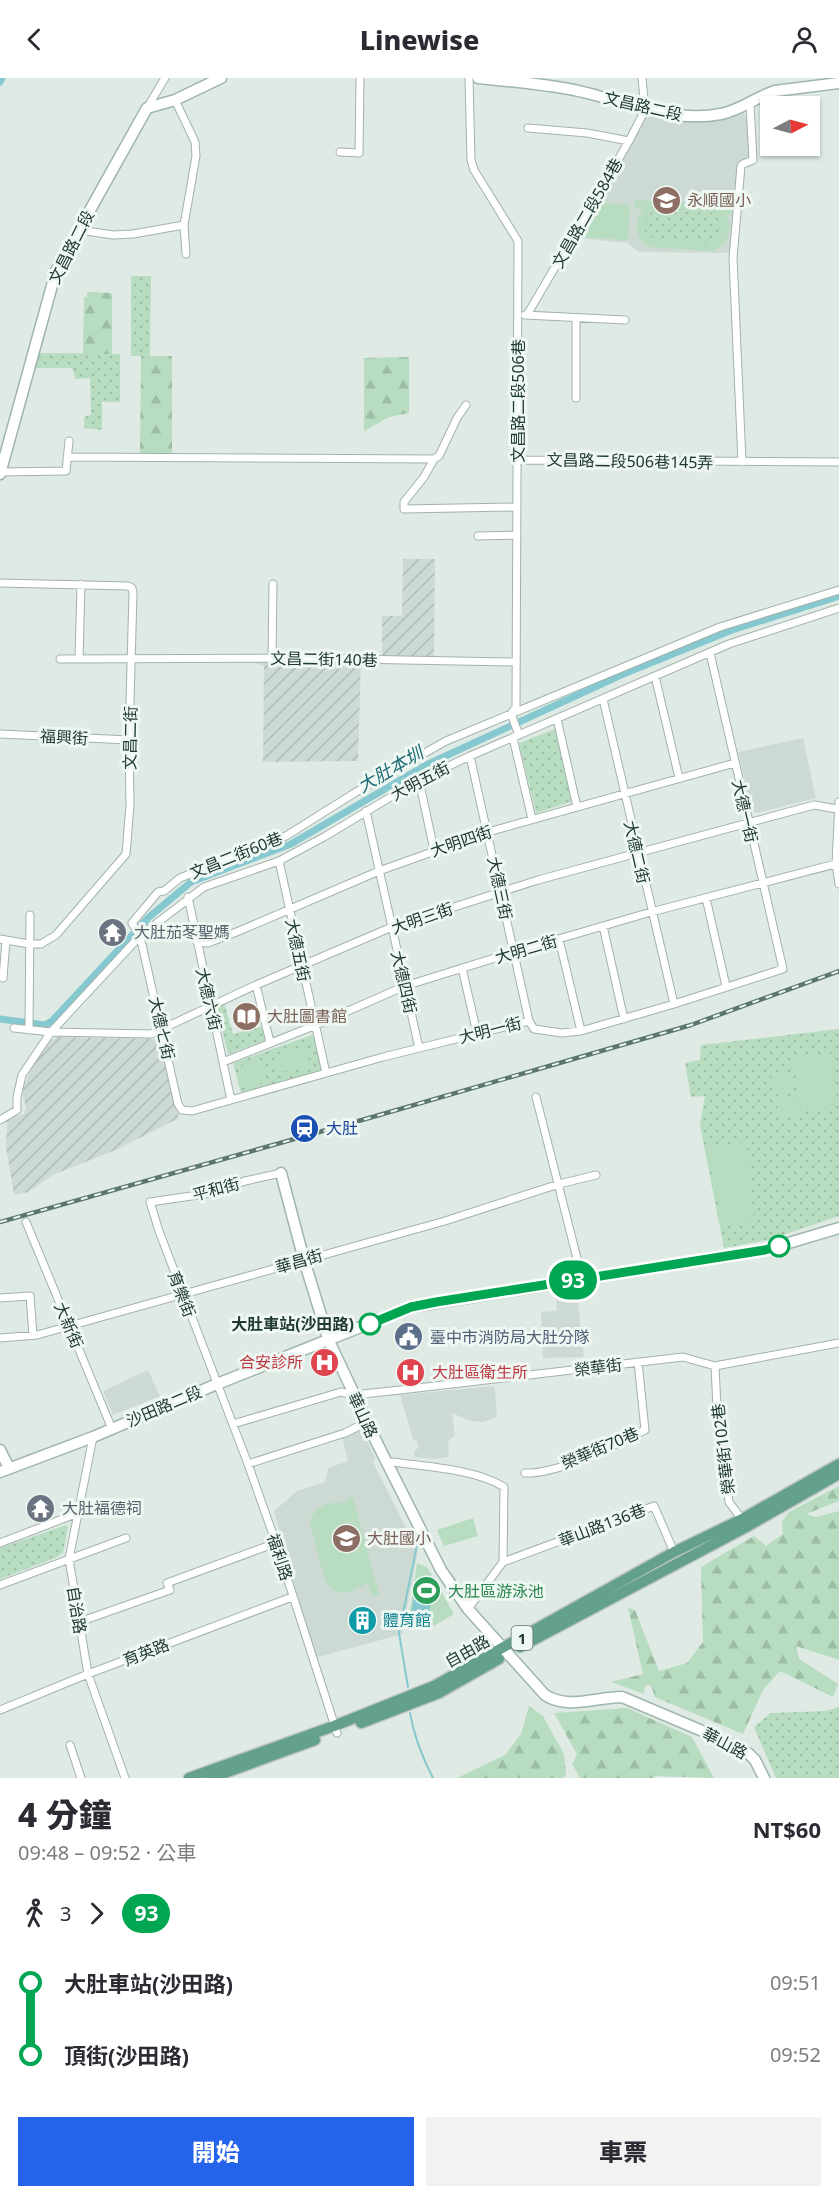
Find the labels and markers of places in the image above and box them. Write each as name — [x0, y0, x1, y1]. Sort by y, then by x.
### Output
school or university icon: 永順國小 — [650, 184, 682, 216]
place label: 永順國小 — [687, 189, 751, 211]
temple icon: 大肚茄苳聖媽 — [97, 916, 129, 948]
place label: 大肚茄苳聖媽 — [134, 921, 230, 943]
library icon: 大肚圖書館 — [230, 1000, 262, 1032]
place label: 大肚圖書館 — [267, 1005, 347, 1027]
station icon: 大肚 — [289, 1112, 321, 1144]
place label: 大肚 — [326, 1117, 358, 1139]
unlabelled marker — [768, 1235, 790, 1257]
place label: 大肚車站(沙田路) — [231, 1313, 354, 1335]
marker: 大肚車站(沙田路) — [359, 1313, 381, 1335]
public building icon: 臺中市消防局大肚分隊 — [393, 1321, 425, 1353]
place label: 臺中市消防局大肚分隊 — [430, 1326, 590, 1348]
hospital icon: 合安診所 — [308, 1346, 340, 1378]
place label: 合安診所 — [239, 1351, 303, 1373]
hospital icon: 大肚區衛生所 — [395, 1356, 427, 1388]
place label: 大肚區衛生所 — [432, 1361, 528, 1383]
temple icon: 大肚福德祠 — [25, 1492, 57, 1524]
place label: 大肚福德祠 — [62, 1497, 142, 1519]
school or university icon: 大肚國小 — [330, 1522, 362, 1554]
place label: 大肚國小 — [367, 1527, 431, 1549]
sports icon: 大肚區游泳池 — [411, 1575, 443, 1607]
place label: 大肚區游泳池 — [448, 1580, 544, 1602]
building icon: 體育館 — [346, 1604, 378, 1636]
place label: 體育館 — [383, 1609, 431, 1631]

